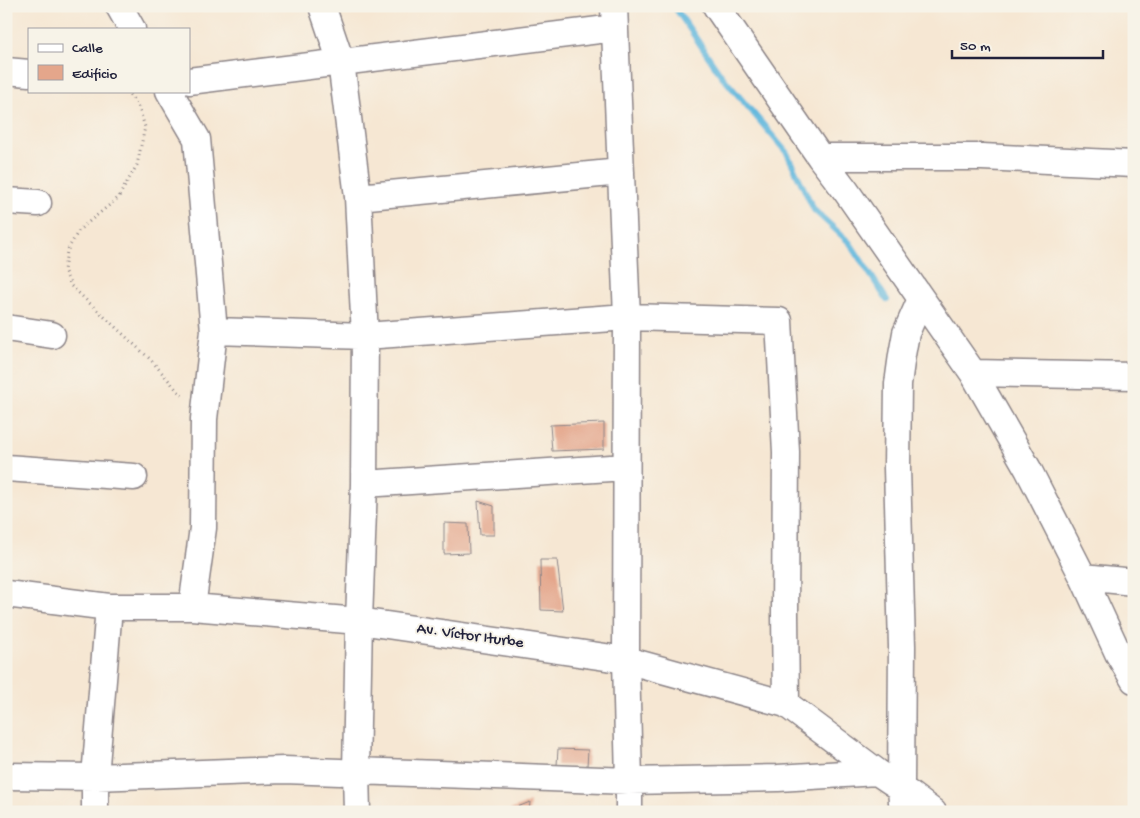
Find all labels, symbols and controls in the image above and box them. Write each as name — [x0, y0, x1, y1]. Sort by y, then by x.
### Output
legend — [28, 28, 190, 92]
scale bar — [952, 28, 1104, 60]
text: 50 m — [960, 38, 991, 56]
text: Calle — [72, 40, 103, 58]
text: Edificio — [72, 66, 118, 84]
street label: Av. Víctor Iturbe — [415, 620, 525, 654]

